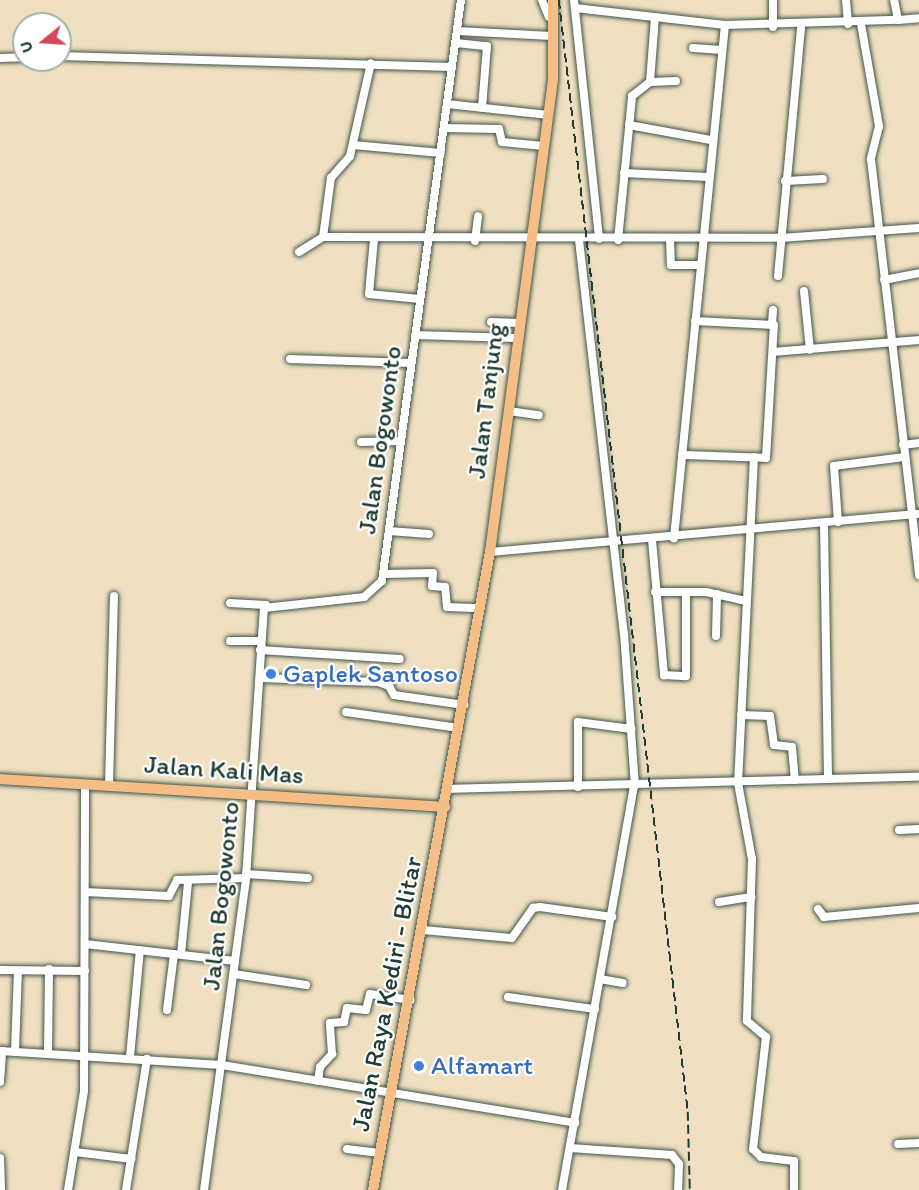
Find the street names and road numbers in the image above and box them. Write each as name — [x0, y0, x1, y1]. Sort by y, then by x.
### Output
street label: Jalan Tanjung — [461, 322, 511, 480]
street label: Jalan Bogowonto — [351, 343, 409, 537]
street label: Jalan Kali Mas — [143, 749, 305, 791]
street label: Jalan Bogowonto — [196, 799, 246, 993]
street label: Jalan Raya Kediri - Blitar — [345, 855, 429, 1133]

